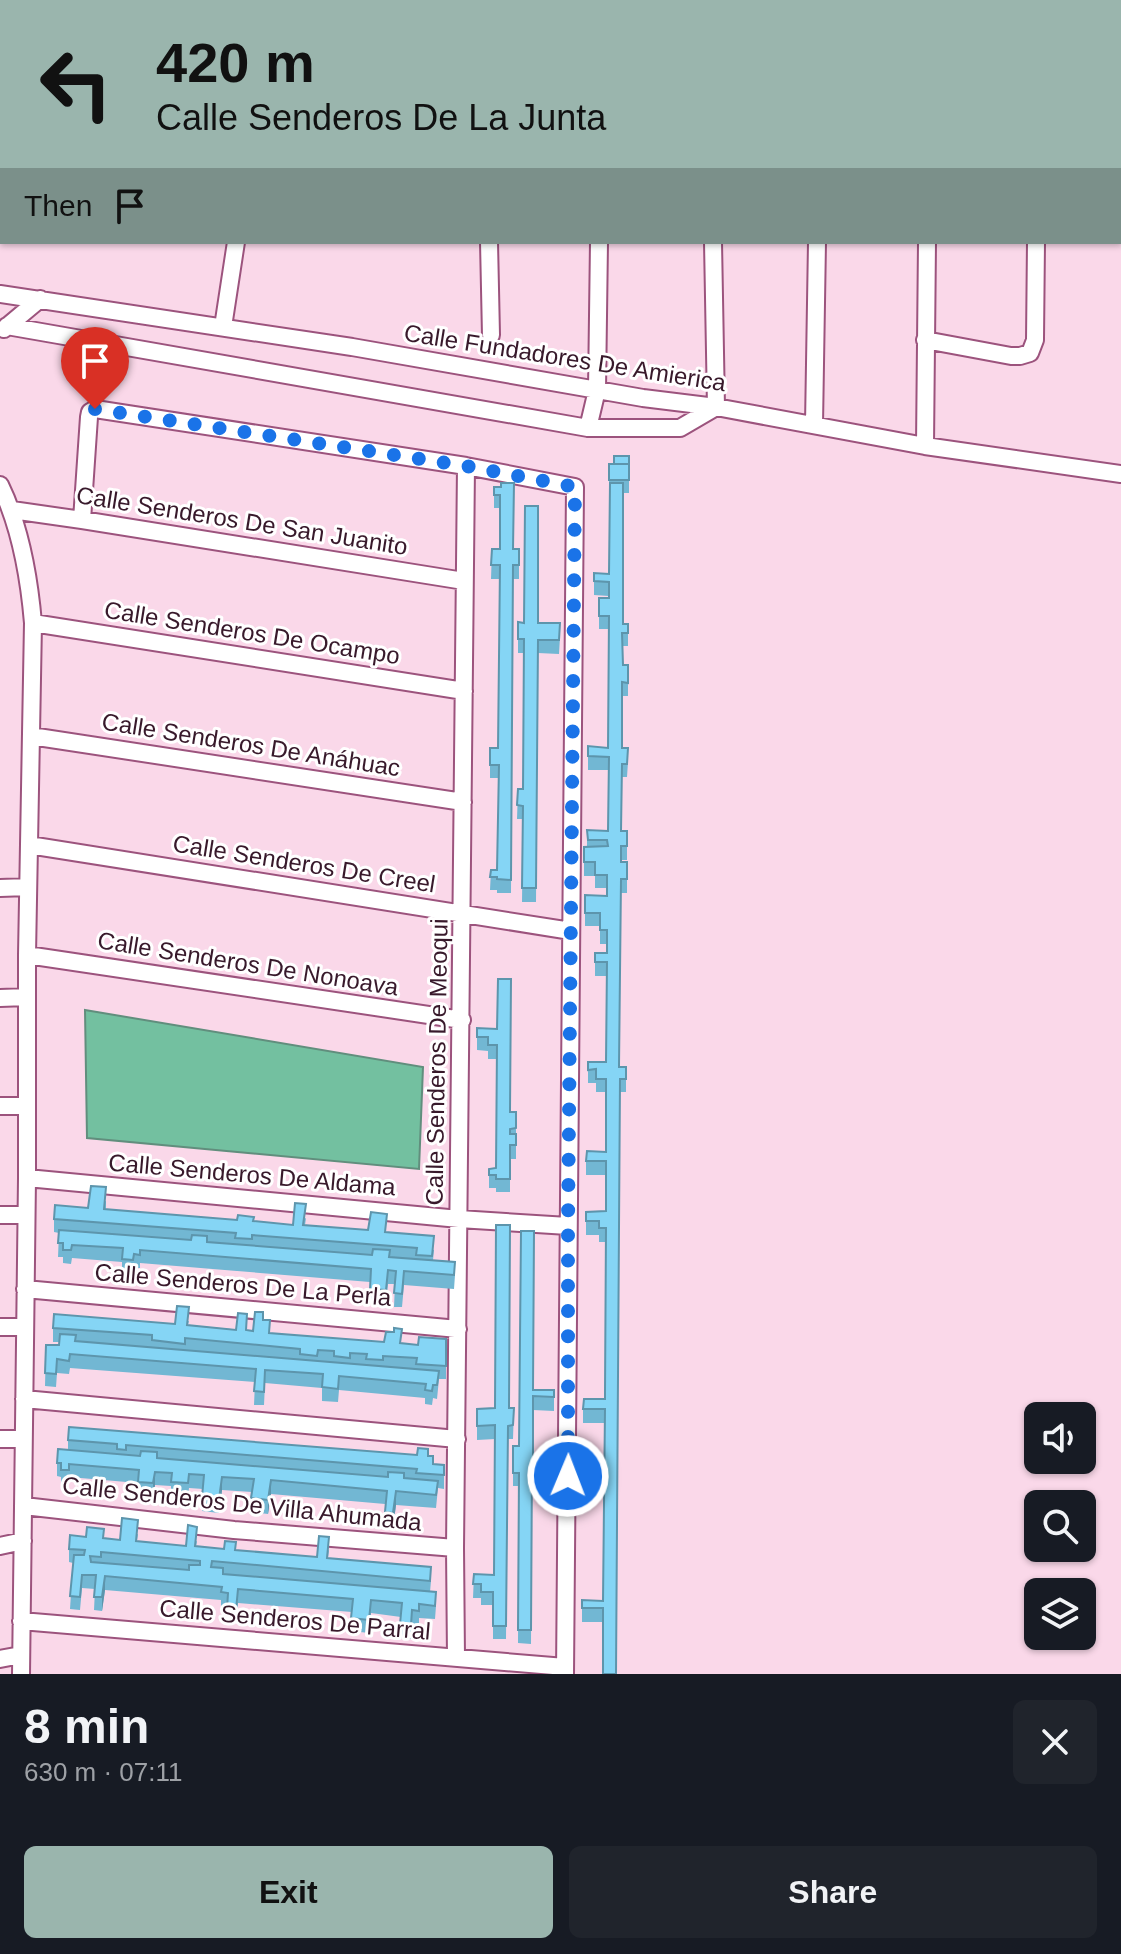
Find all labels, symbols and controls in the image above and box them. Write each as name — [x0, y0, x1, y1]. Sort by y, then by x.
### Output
text: 420 m — [156, 31, 315, 94]
icon: left — [24, 32, 128, 136]
text: Calle Senderos De La Junta — [156, 97, 606, 138]
icon: arrive — [108, 184, 152, 228]
text: Then — [24, 189, 92, 222]
street label: Calle Fundadores De Amierica — [402, 319, 729, 396]
pin — [61, 327, 129, 409]
icon: arrive — [73, 339, 117, 383]
street label: Calle Senderos De San Juanito — [75, 481, 410, 560]
street label: Calle Senderos De Ocampo — [102, 596, 402, 669]
street label: Calle Senderos De Anáhuac — [100, 708, 402, 781]
street label: Calle Senderos De Creel — [171, 829, 437, 898]
street label: Calle Senderos De Meoqui — [420, 918, 453, 1206]
street label: Calle Senderos De Nonoava — [96, 926, 401, 1001]
street label: Calle Senderos De Aldama — [107, 1148, 397, 1201]
street label: Calle Senderos De La Perla — [94, 1258, 393, 1311]
map controls — [1024, 1402, 1096, 1650]
button: sound — [1024, 1402, 1096, 1474]
position arrow — [526, 1434, 610, 1518]
street label: Calle Senderos De Villa Ahumada — [61, 1471, 424, 1536]
button: search — [1024, 1490, 1096, 1562]
button: layers — [1024, 1578, 1096, 1650]
street label: Calle Senderos De Parral — [158, 1594, 432, 1645]
text: 8 min — [24, 1700, 149, 1753]
button: close — [1013, 1700, 1097, 1784]
text: 630 m · 07:11 — [24, 1757, 183, 1787]
button: Exit — [24, 1846, 553, 1938]
button: Share — [569, 1846, 1097, 1938]

